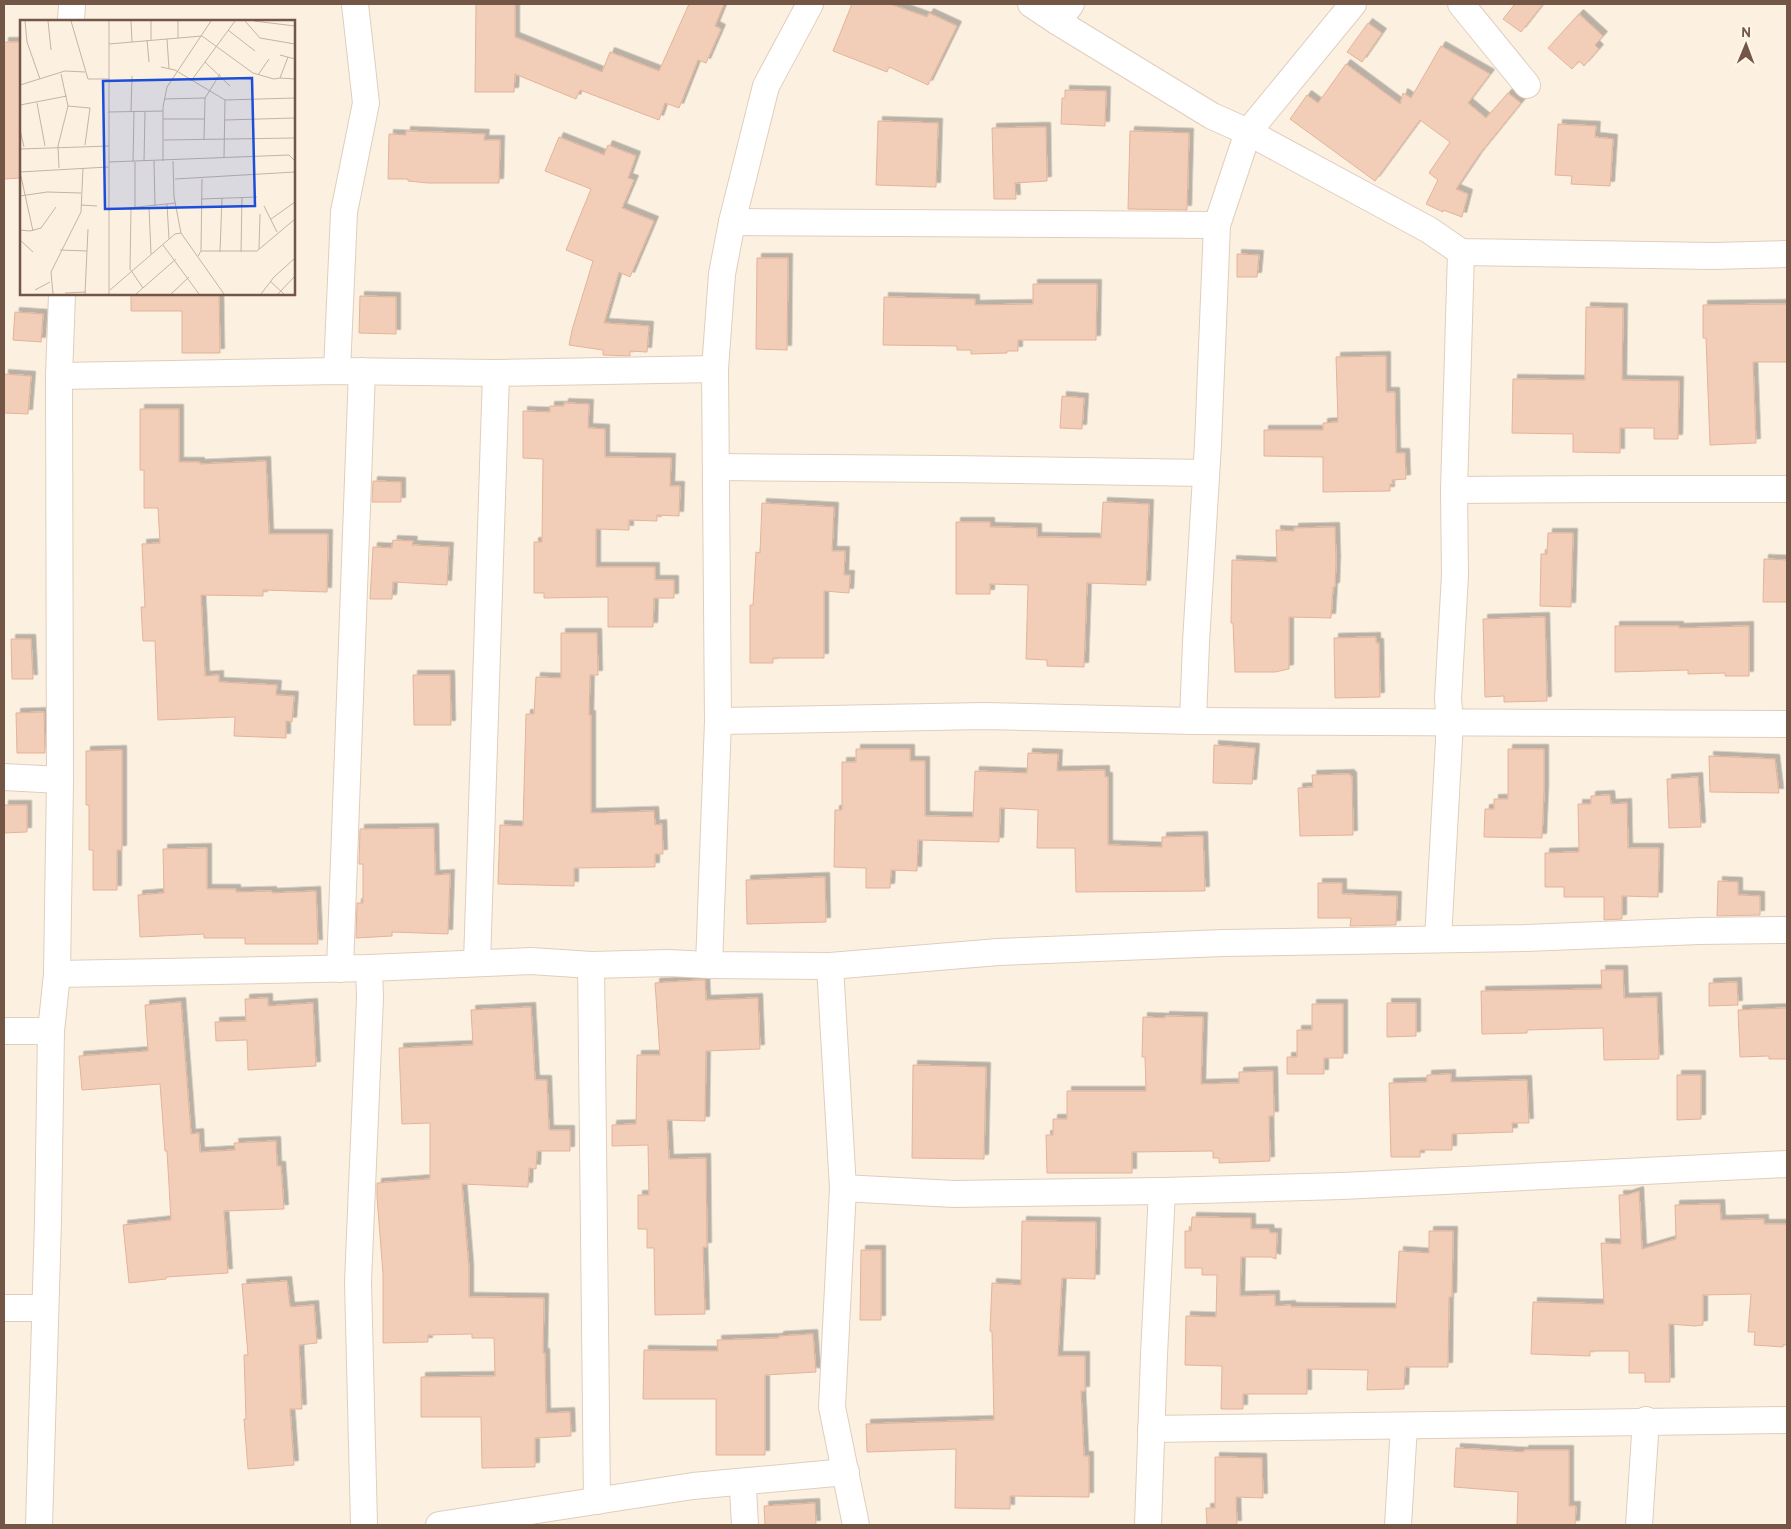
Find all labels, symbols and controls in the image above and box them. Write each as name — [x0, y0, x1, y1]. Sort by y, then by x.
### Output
inset map — [20, 20, 295, 295]
north arrow — [1721, 20, 1771, 70]
text: N — [1741, 25, 1751, 42]

